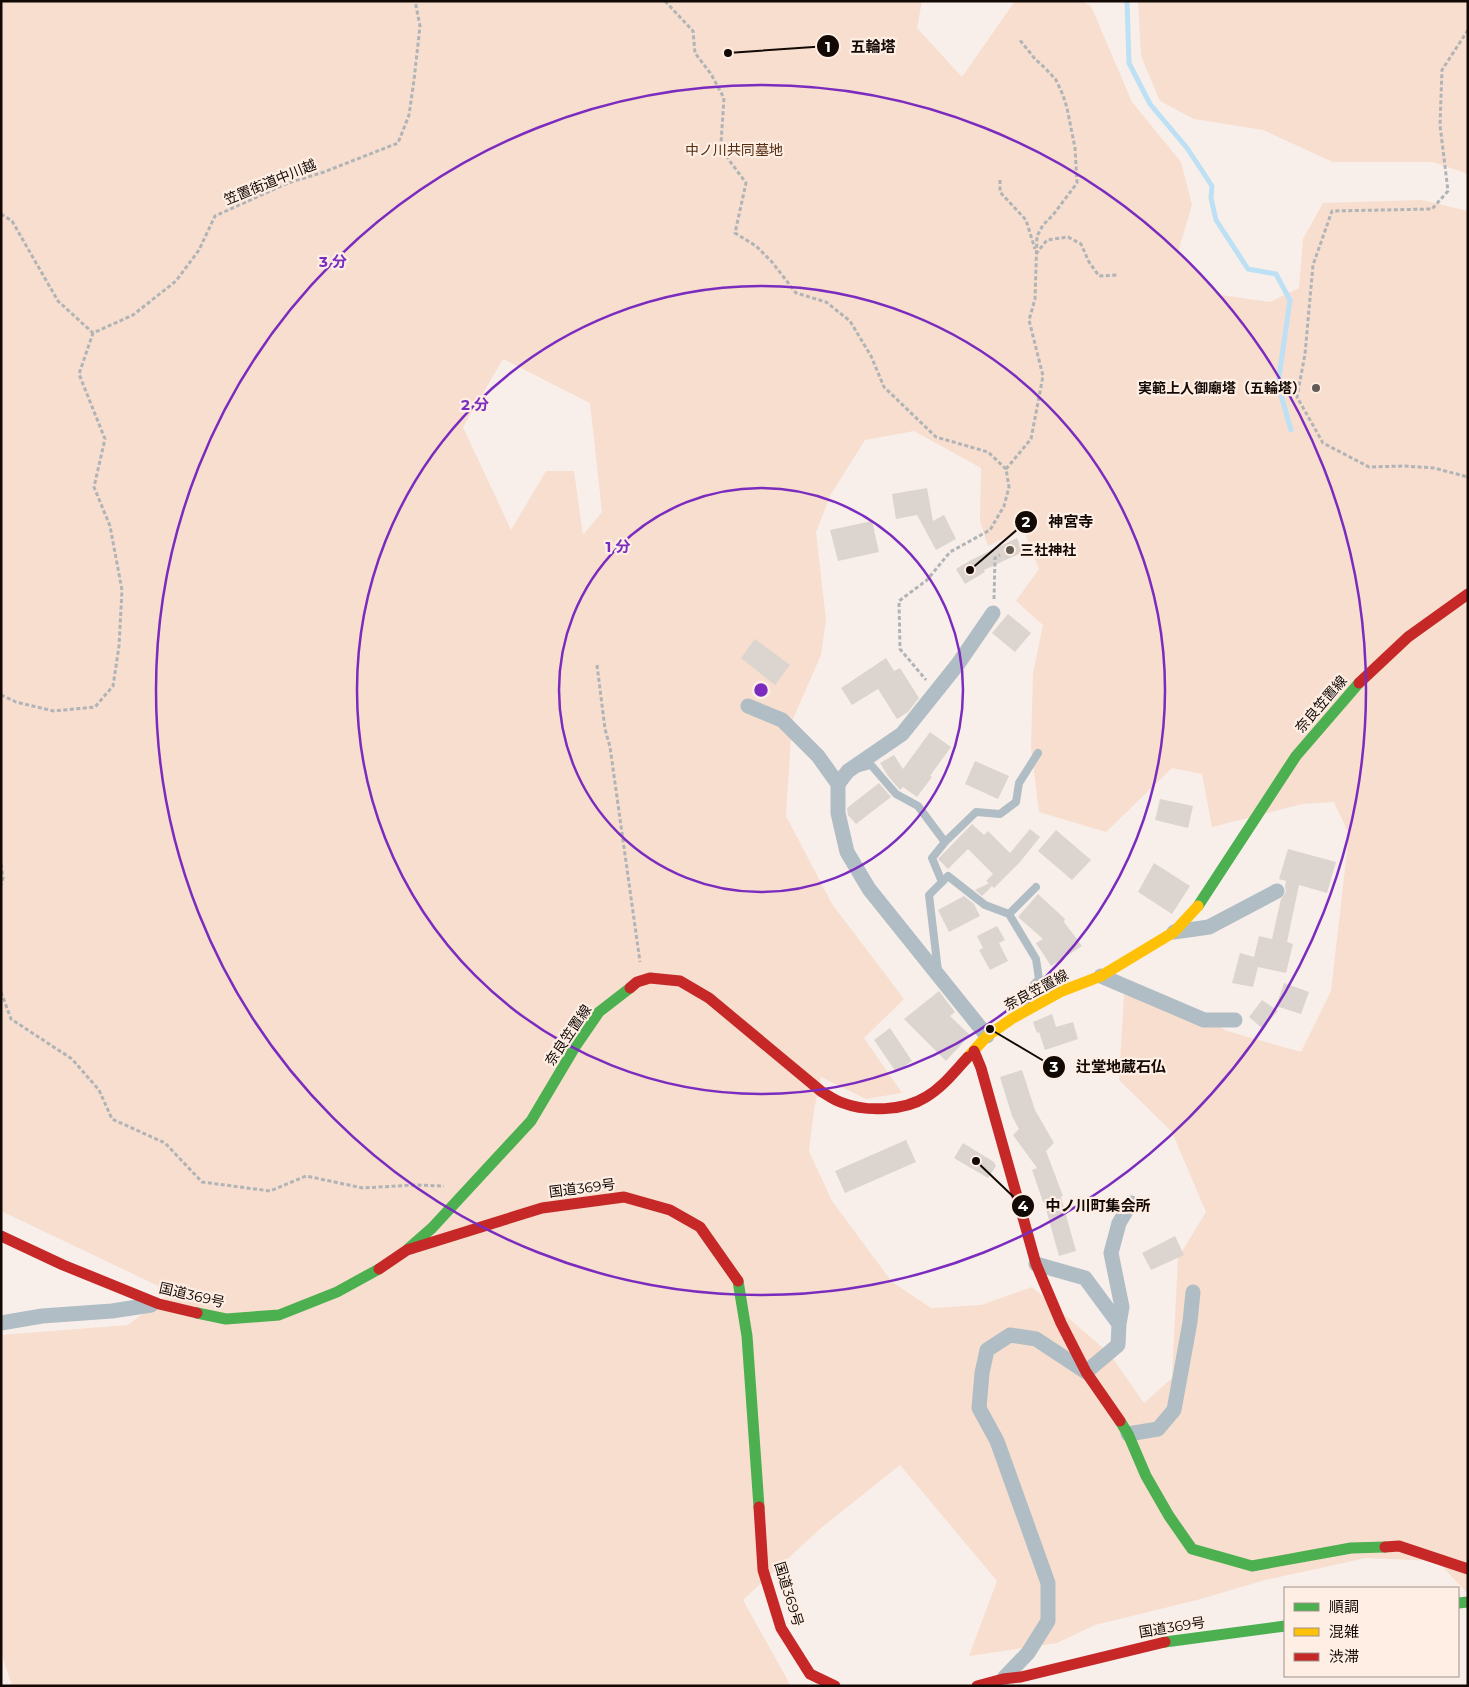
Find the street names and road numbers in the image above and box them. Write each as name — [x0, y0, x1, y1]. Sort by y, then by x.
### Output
street label: 笠置街道中川越 — [221, 155, 319, 209]
street label: 奈良笠置線 — [1291, 672, 1351, 736]
street label: 奈良笠置線 — [1001, 966, 1071, 1014]
street label: 奈良笠置線 — [541, 1001, 595, 1069]
street label: 国道369号 — [548, 1175, 616, 1201]
street label: 国道369号 — [157, 1279, 227, 1311]
street label: 国道369号 — [771, 1559, 807, 1629]
street label: 国道369号 — [1138, 1613, 1206, 1641]

